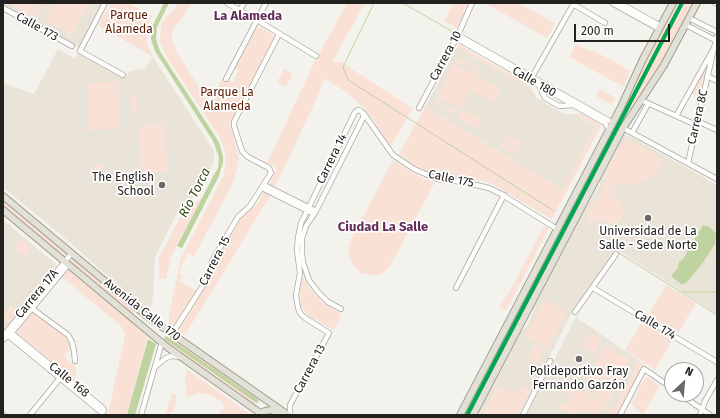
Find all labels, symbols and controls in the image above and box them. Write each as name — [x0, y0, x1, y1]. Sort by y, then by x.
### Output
district label: La Alameda — [214, 8, 282, 24]
park label: Parque Alameda — [105, 9, 153, 37]
street label: Calle 173 — [13, 10, 61, 44]
scale bar — [576, 16, 672, 42]
text: 200 m — [581, 24, 614, 38]
street label: Carrera 10 — [427, 29, 465, 83]
street label: Calle 180 — [510, 64, 558, 100]
park label: Parque La Alameda — [200, 86, 254, 114]
street label: Carrera 8C — [685, 88, 711, 146]
street label: Carrera 14 — [314, 132, 350, 186]
water label: Río Torca — [176, 166, 214, 220]
street label: Calle 175 — [427, 167, 475, 191]
place label: The English School — [92, 171, 154, 199]
marker: The English School — [157, 180, 167, 190]
marker: Universidad de La Salle - Sede Norte — [643, 213, 653, 223]
district label: Ciudad La Salle — [338, 219, 428, 235]
place label: Universidad de La Salle - Sede Norte — [599, 225, 697, 253]
street label: Carrera 15 — [196, 234, 234, 288]
street label: Carrera 17A — [12, 267, 62, 321]
street label: Avenida Calle 170 — [101, 276, 183, 344]
street label: Calle 174 — [632, 307, 678, 343]
street label: Carrera 13 — [291, 342, 329, 396]
marker: Polideportivo Fray Fernando Garzón — [574, 354, 584, 364]
street label: Calle 168 — [46, 359, 92, 401]
north arrow — [664, 362, 704, 402]
text: N — [683, 364, 695, 379]
place label: Polideportivo Fray Fernando Garzón — [530, 365, 628, 393]

